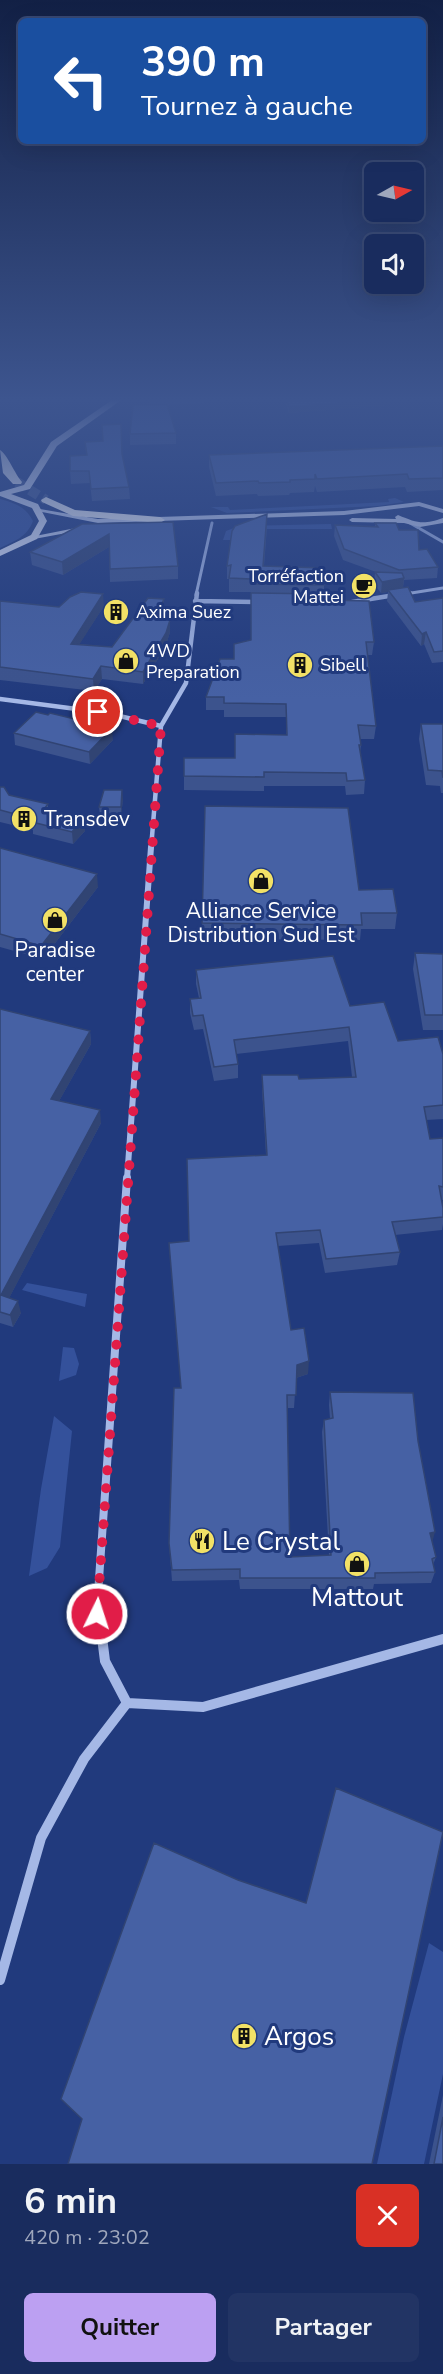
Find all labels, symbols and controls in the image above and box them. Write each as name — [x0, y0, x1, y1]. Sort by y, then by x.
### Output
text: 390 m — [141, 34, 265, 91]
icon: left — [42, 42, 120, 120]
text: Tournez à gauche — [141, 88, 353, 125]
north arrow — [364, 162, 424, 222]
map controls — [364, 162, 424, 294]
button: sound — [364, 234, 424, 294]
place label: Torréfaction Mattei — [248, 564, 344, 609]
cafe icon: Torréfaction Mattei — [349, 571, 379, 601]
building icon: Axima Suez — [101, 597, 131, 627]
place label: Axima Suez — [136, 600, 231, 624]
place label: 4WD Preparation — [146, 639, 240, 684]
shop icon: 4WD Preparation — [111, 646, 141, 676]
building icon: Sibell — [285, 650, 315, 680]
place label: Sibell — [320, 653, 367, 677]
pin — [72, 686, 123, 737]
icon: arrive — [81, 695, 114, 728]
building icon: Transdev — [9, 804, 39, 834]
place label: Transdev — [44, 805, 130, 833]
shop icon: Alliance Service Distribution Sud Est — [246, 866, 276, 896]
place label: Alliance Service Distribution Sud Est — [167, 897, 355, 949]
shop icon: Paradise center — [40, 905, 70, 935]
place label: Paradise center — [15, 936, 95, 988]
place label: Le Crystal — [222, 1524, 340, 1559]
restaurant icon: Le Crystal — [187, 1526, 217, 1556]
shop icon: Mattout — [342, 1549, 372, 1579]
place label: Mattout — [311, 1580, 404, 1615]
position arrow — [65, 1582, 129, 1646]
place label: Argos — [264, 2019, 334, 2054]
building icon: Argos — [229, 2021, 259, 2051]
text: 6 min — [24, 2177, 117, 2226]
button: close — [356, 2184, 419, 2247]
text: 420 m · 23:02 — [24, 2224, 150, 2251]
button: Quitter — [24, 2293, 216, 2362]
button: Partager — [228, 2293, 419, 2362]

